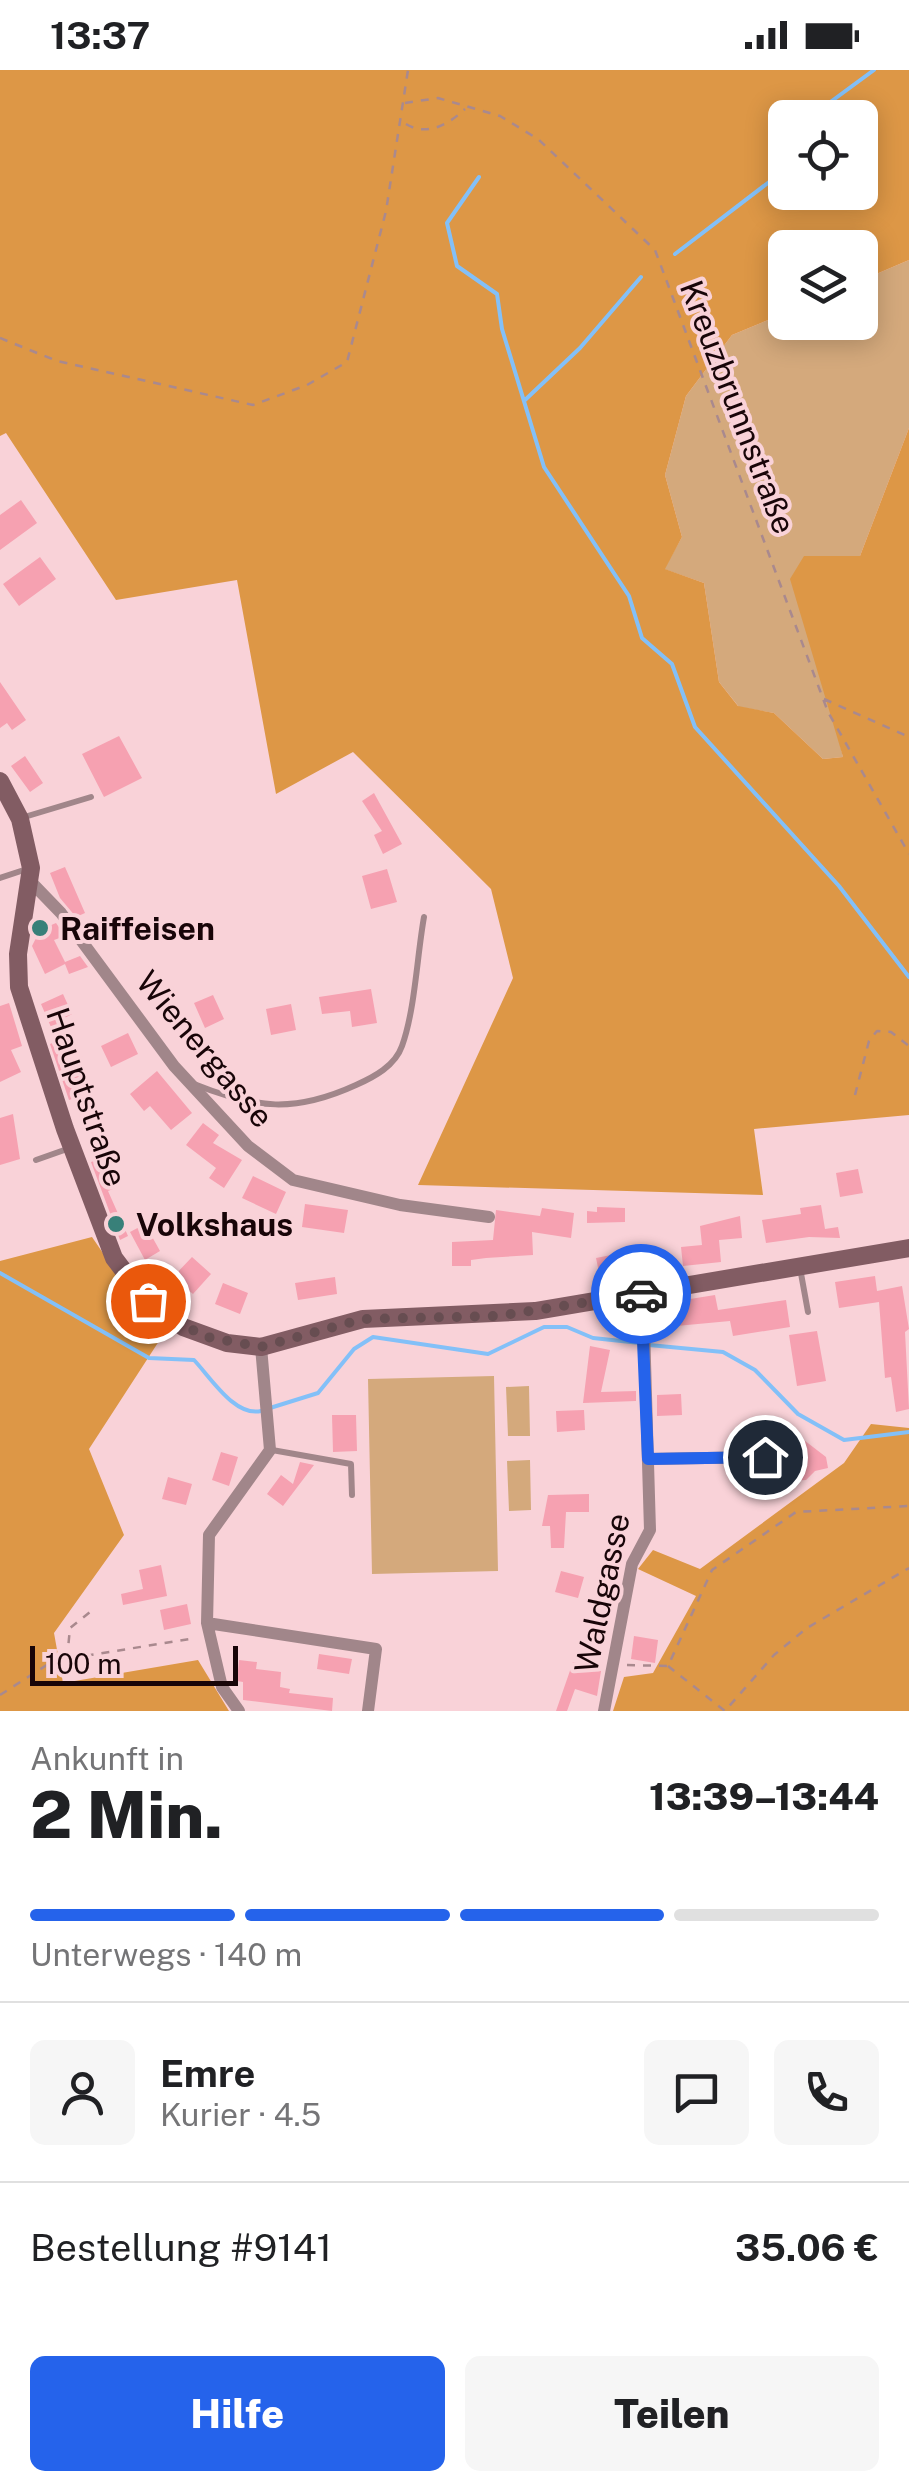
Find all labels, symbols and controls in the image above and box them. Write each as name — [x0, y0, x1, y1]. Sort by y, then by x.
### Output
text: 13:37 — [50, 13, 150, 58]
map controls — [768, 100, 878, 340]
button: locate — [768, 100, 878, 210]
button: layers — [768, 230, 878, 340]
street label: Kreuzbrunnstraße — [673, 275, 803, 539]
place label: Raiffeisen — [60, 910, 215, 947]
marker: Raiffeisen — [29, 917, 51, 939]
street label: Wienergasse — [129, 963, 281, 1135]
street label: Hauptstraße — [39, 1003, 135, 1191]
place label: Volkshaus — [136, 1206, 293, 1243]
marker: Volkshaus — [105, 1213, 127, 1235]
courier — [591, 1244, 691, 1344]
pin — [106, 1259, 191, 1344]
icon: car — [614, 1267, 669, 1322]
icon: bag — [121, 1274, 176, 1329]
pin — [723, 1415, 808, 1500]
icon: home — [738, 1430, 793, 1485]
street label: Waldgasse — [567, 1510, 637, 1676]
scale bar — [30, 1641, 238, 1686]
text: 100 m — [45, 1647, 122, 1680]
text: Ankunft in — [30, 1740, 184, 1777]
text: 13:39–13:44 — [649, 1774, 879, 1819]
text: 2 Min. — [30, 1776, 223, 1853]
text: Unterwegs · 140 m — [30, 1936, 302, 1973]
button: person — [30, 2040, 135, 2145]
button: chat — [644, 2040, 749, 2145]
button: phone — [774, 2040, 879, 2145]
text: Emre — [160, 2051, 255, 2096]
text: Kurier · 4.5 — [160, 2096, 321, 2133]
text: Bestellung #9141 — [30, 2225, 332, 2270]
text: 35.06 € — [735, 2225, 879, 2270]
button: Hilfe — [30, 2356, 445, 2471]
button: Teilen — [465, 2356, 879, 2471]

